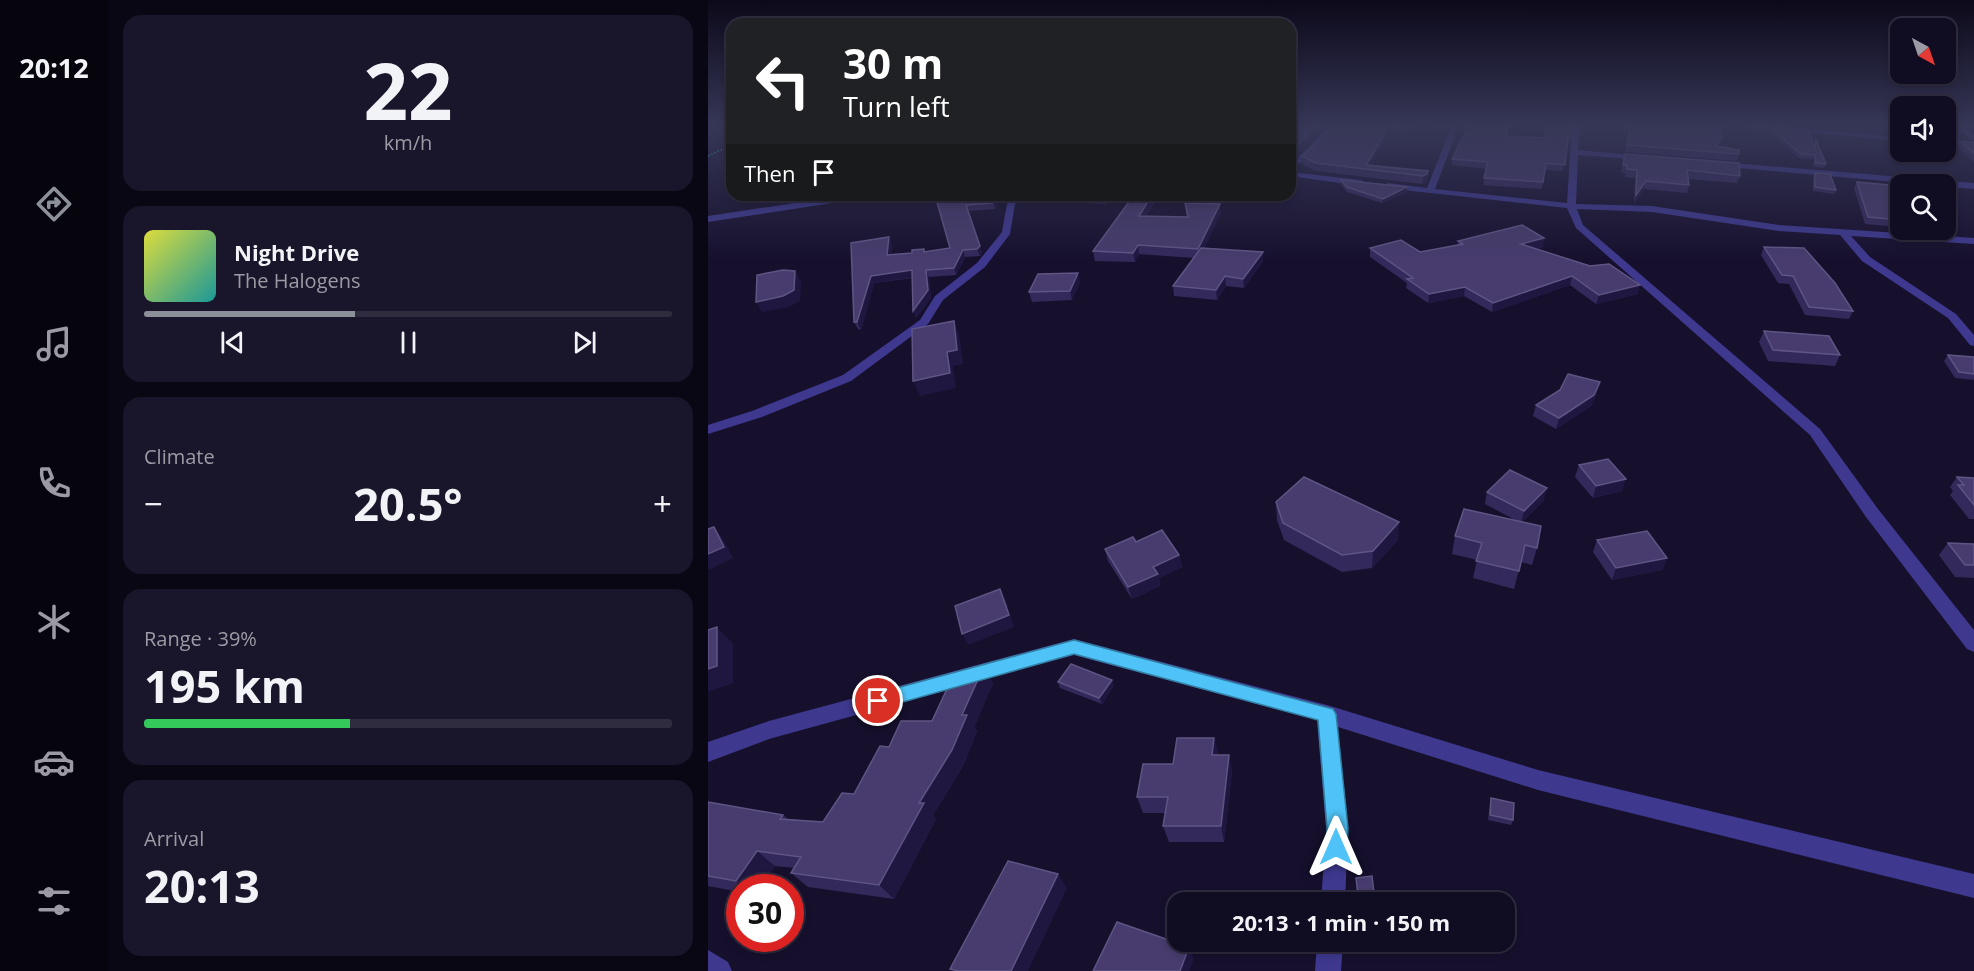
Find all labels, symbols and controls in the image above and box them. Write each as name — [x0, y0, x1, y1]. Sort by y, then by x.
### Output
north arrow — [1890, 18, 1956, 84]
map controls — [1890, 18, 1956, 240]
text: 30 m — [843, 34, 943, 91]
text: 22 — [363, 37, 453, 143]
icon: left — [744, 42, 822, 120]
text: 20:12 — [19, 49, 89, 86]
text: Turn left — [843, 88, 950, 125]
button: sound — [1890, 96, 1956, 162]
text: km/h — [384, 129, 432, 156]
icon: arrive — [807, 156, 840, 189]
text: Then — [744, 158, 795, 188]
button: search — [1890, 174, 1956, 240]
icon: directions — [33, 183, 75, 225]
text: Night Drive — [234, 237, 359, 267]
text: The Halogens — [234, 267, 361, 294]
icon: music — [33, 323, 75, 365]
icon: previous — [216, 326, 249, 359]
icon: pause — [392, 326, 425, 359]
icon: next — [568, 326, 601, 359]
text: Climate — [144, 443, 215, 470]
icon: phone — [33, 462, 75, 504]
text: 20.5° — [353, 473, 463, 534]
text: − — [144, 481, 163, 526]
text: + — [653, 481, 672, 526]
icon: climate — [33, 601, 75, 643]
text: Range · 39% — [144, 625, 257, 652]
text: 195 km — [144, 655, 305, 716]
pin — [852, 675, 903, 726]
icon: arrive — [861, 684, 894, 717]
icon: car — [33, 741, 75, 783]
position arrow — [1304, 815, 1368, 879]
text: Arrival — [144, 825, 204, 852]
text: 20:13 — [144, 855, 260, 916]
speed limit sign: 30 — [726, 874, 804, 952]
icon: filters — [33, 880, 75, 922]
text: 20:13 · 1 min · 150 m — [1232, 907, 1450, 937]

